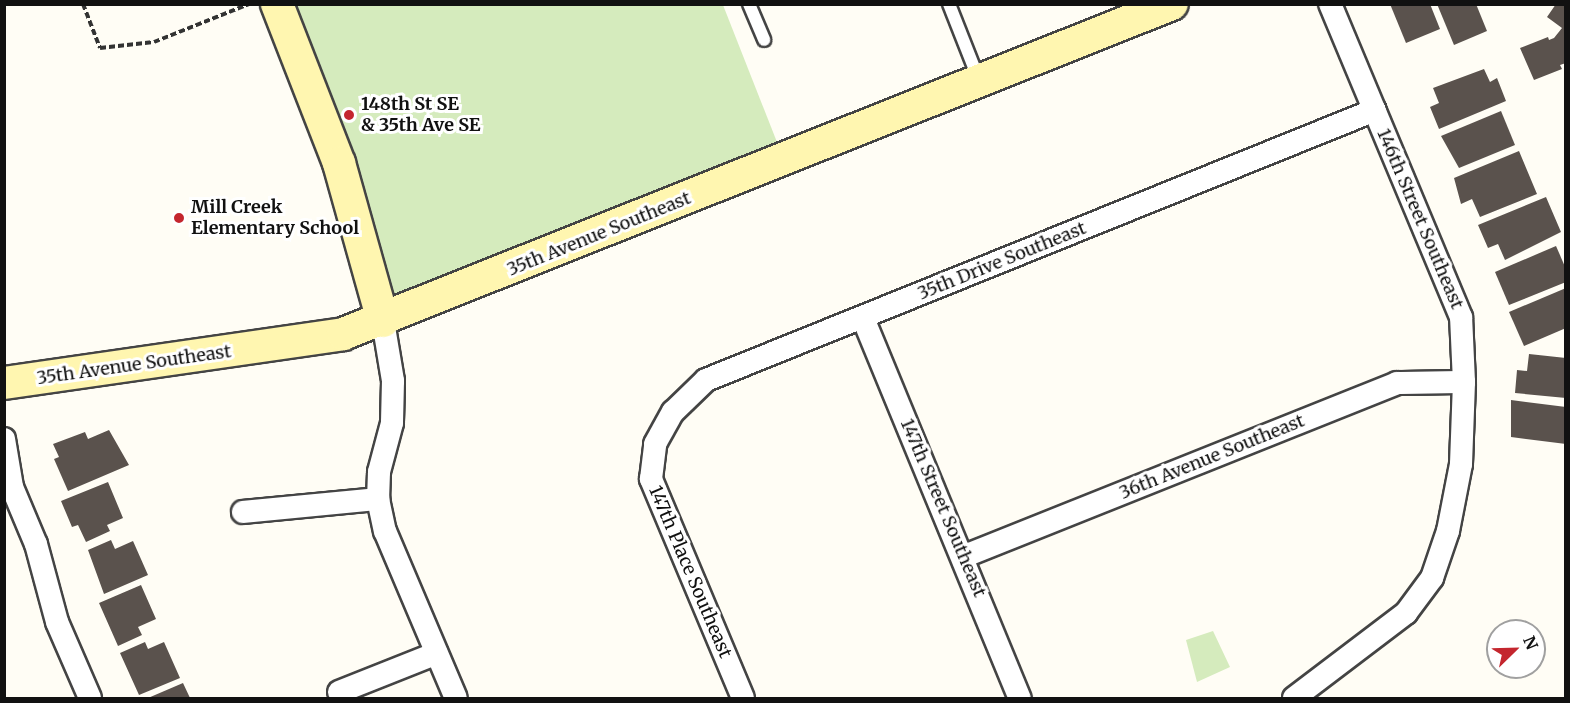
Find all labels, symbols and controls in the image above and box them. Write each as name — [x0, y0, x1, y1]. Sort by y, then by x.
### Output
place label: 148th St SE & 35th Ave SE — [361, 94, 481, 136]
marker: 148th St SE & 35th Ave SE — [342, 108, 356, 122]
street label: 146th Street Southeast — [1372, 126, 1468, 312]
street label: 35th Avenue Southeast — [504, 187, 694, 281]
place label: Mill Creek Elementary School — [191, 197, 359, 240]
marker: Mill Creek Elementary School — [172, 211, 186, 225]
street label: 35th Drive Southeast — [915, 217, 1089, 305]
street label: 35th Avenue Southeast — [35, 341, 233, 389]
street label: 36th Avenue Southeast — [1116, 410, 1308, 504]
street label: 147th Street Southeast — [896, 416, 990, 600]
street label: 147th Place Southeast — [644, 483, 736, 661]
north arrow — [1486, 619, 1546, 679]
text: N — [1519, 633, 1542, 652]

